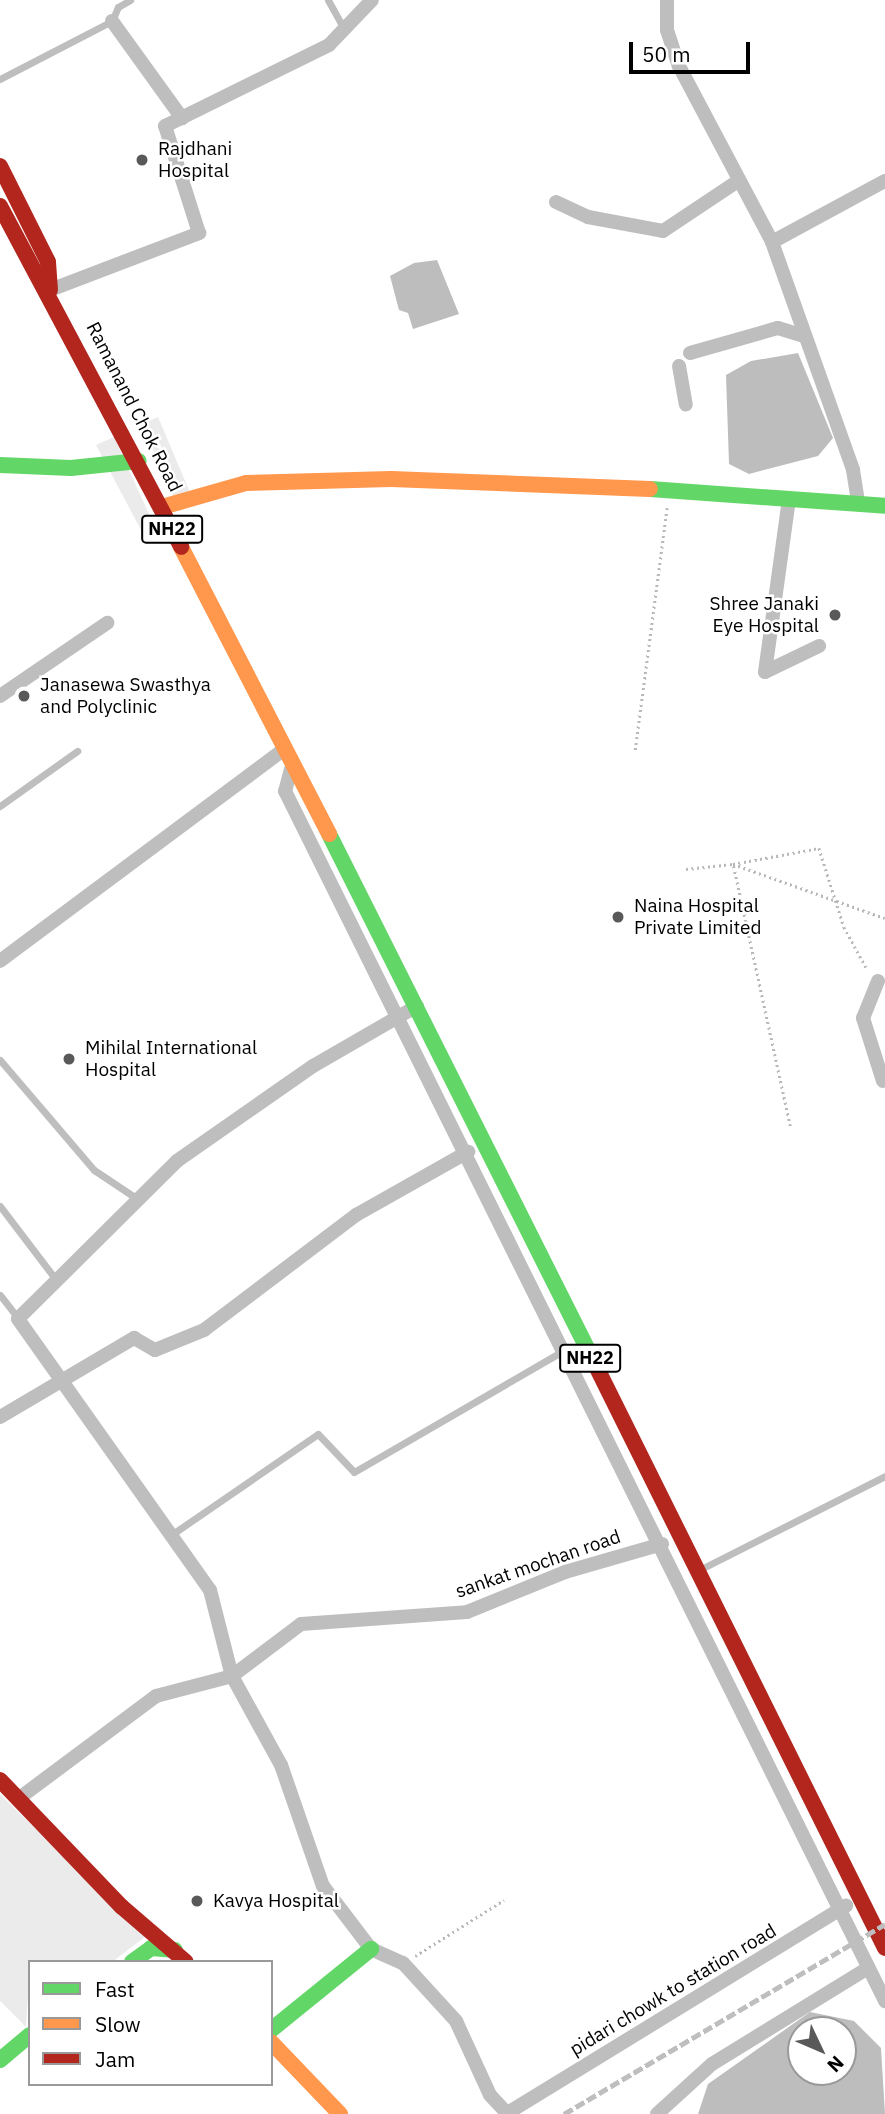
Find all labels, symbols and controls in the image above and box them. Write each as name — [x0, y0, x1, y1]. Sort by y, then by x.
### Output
scale bar — [633, 28, 754, 72]
text: 50 m — [642, 40, 691, 68]
place label: Rajdhani Hospital — [158, 138, 232, 182]
marker: Rajdhani Hospital — [132, 150, 152, 170]
street label: Ramanand Chok Road — [81, 318, 187, 496]
road number: NH22 — [140, 514, 204, 544]
place label: Shree Janaki Eye Hospital — [709, 593, 819, 637]
marker: Shree Janaki Eye Hospital — [825, 605, 845, 625]
place label: Janasewa Swasthya and Polyclinic — [40, 674, 211, 718]
marker: Janasewa Swasthya and Polyclinic — [14, 686, 34, 706]
place label: Naina Hospital Private Limited — [634, 895, 762, 939]
marker: Naina Hospital Private Limited — [608, 907, 628, 927]
place label: Mihilal International Hospital — [85, 1037, 257, 1081]
marker: Mihilal International Hospital — [59, 1049, 79, 1069]
road number: NH22 — [558, 1344, 622, 1372]
street label: sankat mochan road — [452, 1525, 624, 1603]
place label: Kavya Hospital — [213, 1890, 339, 1912]
marker: Kavya Hospital — [187, 1891, 207, 1911]
street label: pidari chowk to station road — [566, 1919, 780, 2061]
legend — [28, 1960, 273, 2086]
text: Fast — [95, 1975, 135, 2003]
text: Slow — [95, 2010, 141, 2038]
north arrow — [787, 2016, 857, 2086]
text: Jam — [95, 2045, 135, 2073]
text: N — [822, 2051, 849, 2077]

